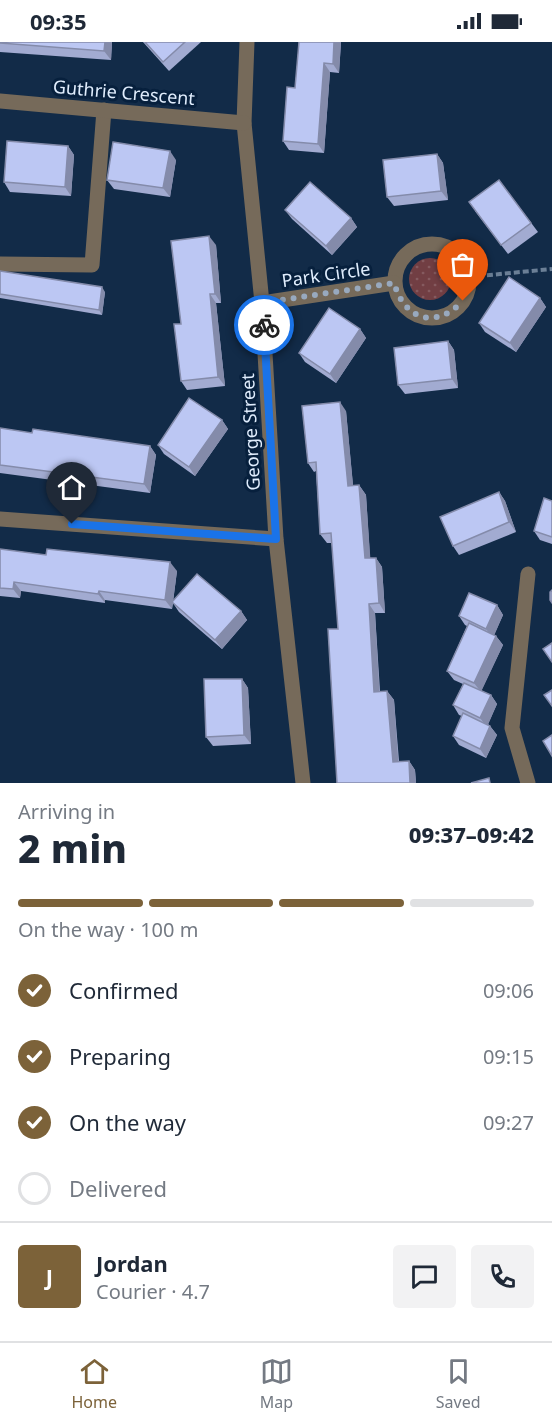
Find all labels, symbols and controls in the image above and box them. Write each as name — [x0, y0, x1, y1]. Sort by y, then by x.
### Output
text: 09:35 — [30, 6, 87, 36]
street label: Guthrie Crescent — [52, 74, 196, 110]
pin — [437, 239, 488, 301]
icon: bag — [446, 248, 479, 281]
street label: Park Circle — [280, 256, 372, 292]
courier — [234, 295, 294, 355]
icon: bike — [248, 309, 281, 342]
street label: George Street — [235, 372, 265, 491]
pin — [46, 462, 97, 524]
icon: home — [55, 471, 88, 504]
text: Arriving in — [18, 798, 115, 825]
text: 09:37–09:42 — [409, 819, 534, 849]
text: 2 min — [18, 821, 127, 874]
text: On the way · 100 m — [18, 916, 198, 943]
icon: check — [18, 974, 51, 1007]
text: Confirmed — [69, 975, 179, 1005]
text: 09:06 — [483, 977, 534, 1004]
icon: check — [18, 1040, 51, 1073]
text: Preparing — [69, 1041, 171, 1071]
text: 09:15 — [483, 1043, 534, 1070]
icon: check — [18, 1106, 51, 1139]
text: On the way — [69, 1107, 186, 1137]
text: 09:27 — [483, 1109, 534, 1136]
text: Delivered — [69, 1173, 167, 1203]
button: chat — [393, 1245, 456, 1308]
button: phone — [471, 1245, 534, 1308]
text: Jordan — [96, 1248, 168, 1278]
text: J — [46, 1261, 53, 1291]
text: Courier · 4.7 — [96, 1278, 210, 1305]
tab: Home — [71, 1355, 117, 1413]
tab: Map — [260, 1355, 293, 1413]
tab: Saved — [436, 1355, 481, 1413]

